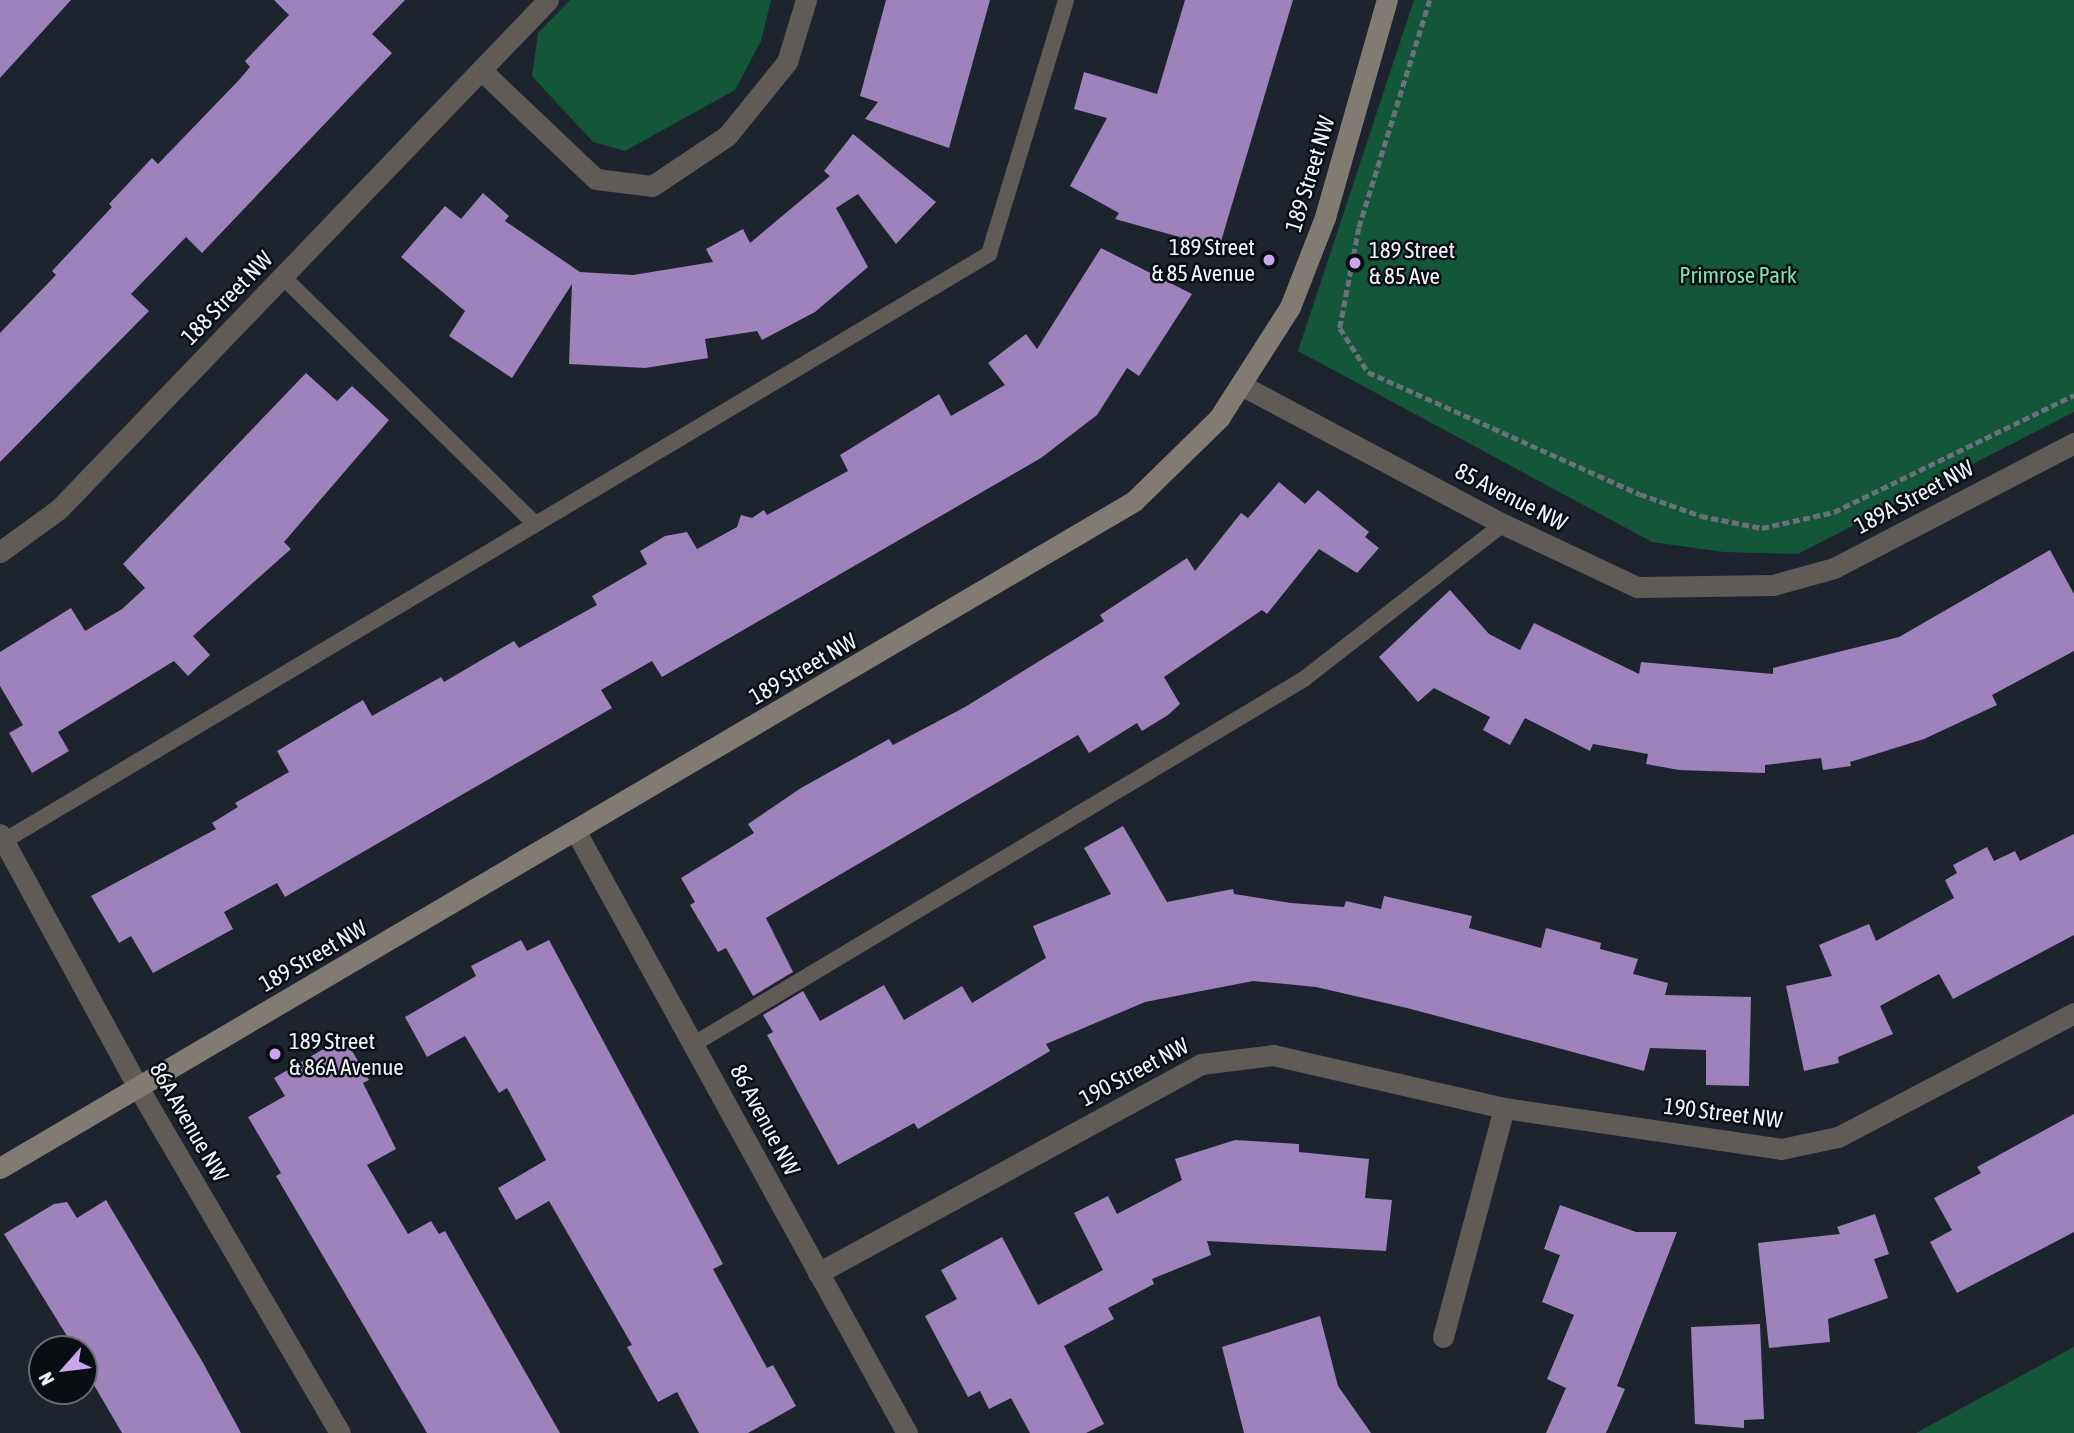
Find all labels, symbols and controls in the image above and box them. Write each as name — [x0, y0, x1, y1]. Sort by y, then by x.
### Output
street label: 189 Street NW — [1279, 113, 1341, 235]
place label: 189 Street & 85 Avenue — [1151, 233, 1255, 287]
place label: 189 Street & 85 Ave — [1369, 236, 1455, 290]
street label: 188 Street NW — [176, 245, 278, 351]
marker: 189 Street & 85 Avenue — [1261, 252, 1277, 268]
marker: 189 Street & 85 Ave — [1347, 255, 1363, 271]
park label: Primrose Park — [1679, 261, 1797, 289]
street label: 189A Street NW — [1850, 454, 1978, 540]
street label: 85 Avenue NW — [1450, 457, 1572, 537]
street label: 189 Street NW — [744, 627, 862, 711]
street label: 189 Street NW — [254, 914, 372, 998]
place label: 189 Street & 86A Avenue — [289, 1027, 404, 1081]
street label: 190 Street NW — [1075, 1032, 1193, 1112]
marker: 189 Street & 86A Avenue — [267, 1046, 283, 1062]
street label: 86A Avenue NW — [144, 1057, 234, 1187]
street label: 86 Avenue NW — [724, 1060, 806, 1180]
street label: 190 Street NW — [1662, 1092, 1784, 1134]
north arrow — [28, 1335, 98, 1405]
text: N — [34, 1369, 59, 1389]

